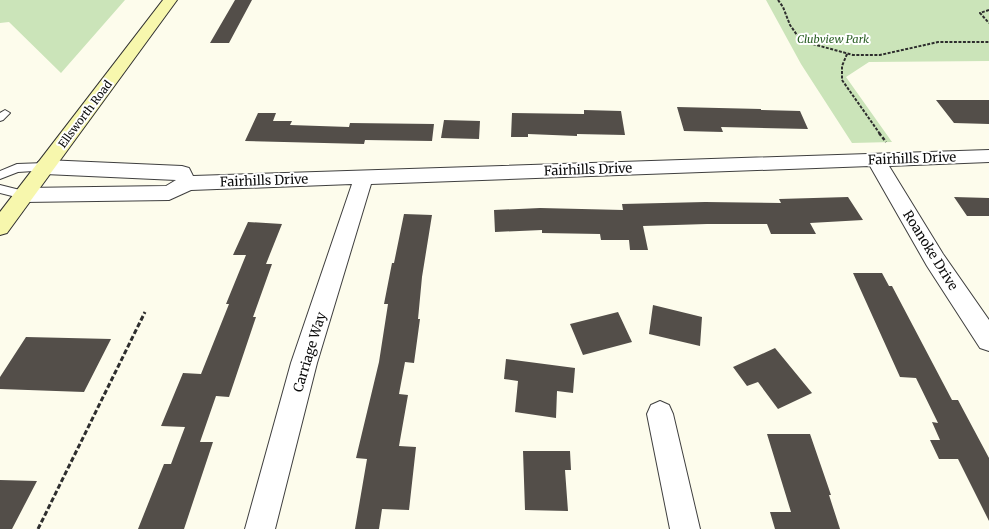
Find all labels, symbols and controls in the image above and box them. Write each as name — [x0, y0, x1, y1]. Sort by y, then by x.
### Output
park label: Clubview Park — [797, 32, 869, 46]
street label: Ellsworth Road — [55, 77, 115, 150]
street label: Fairhills Drive — [868, 148, 957, 169]
street label: Fairhills Drive — [544, 159, 633, 180]
street label: Fairhills Drive — [220, 170, 309, 191]
street label: Roanoke Drive — [899, 207, 962, 294]
street label: Carriage Way — [289, 310, 330, 394]

